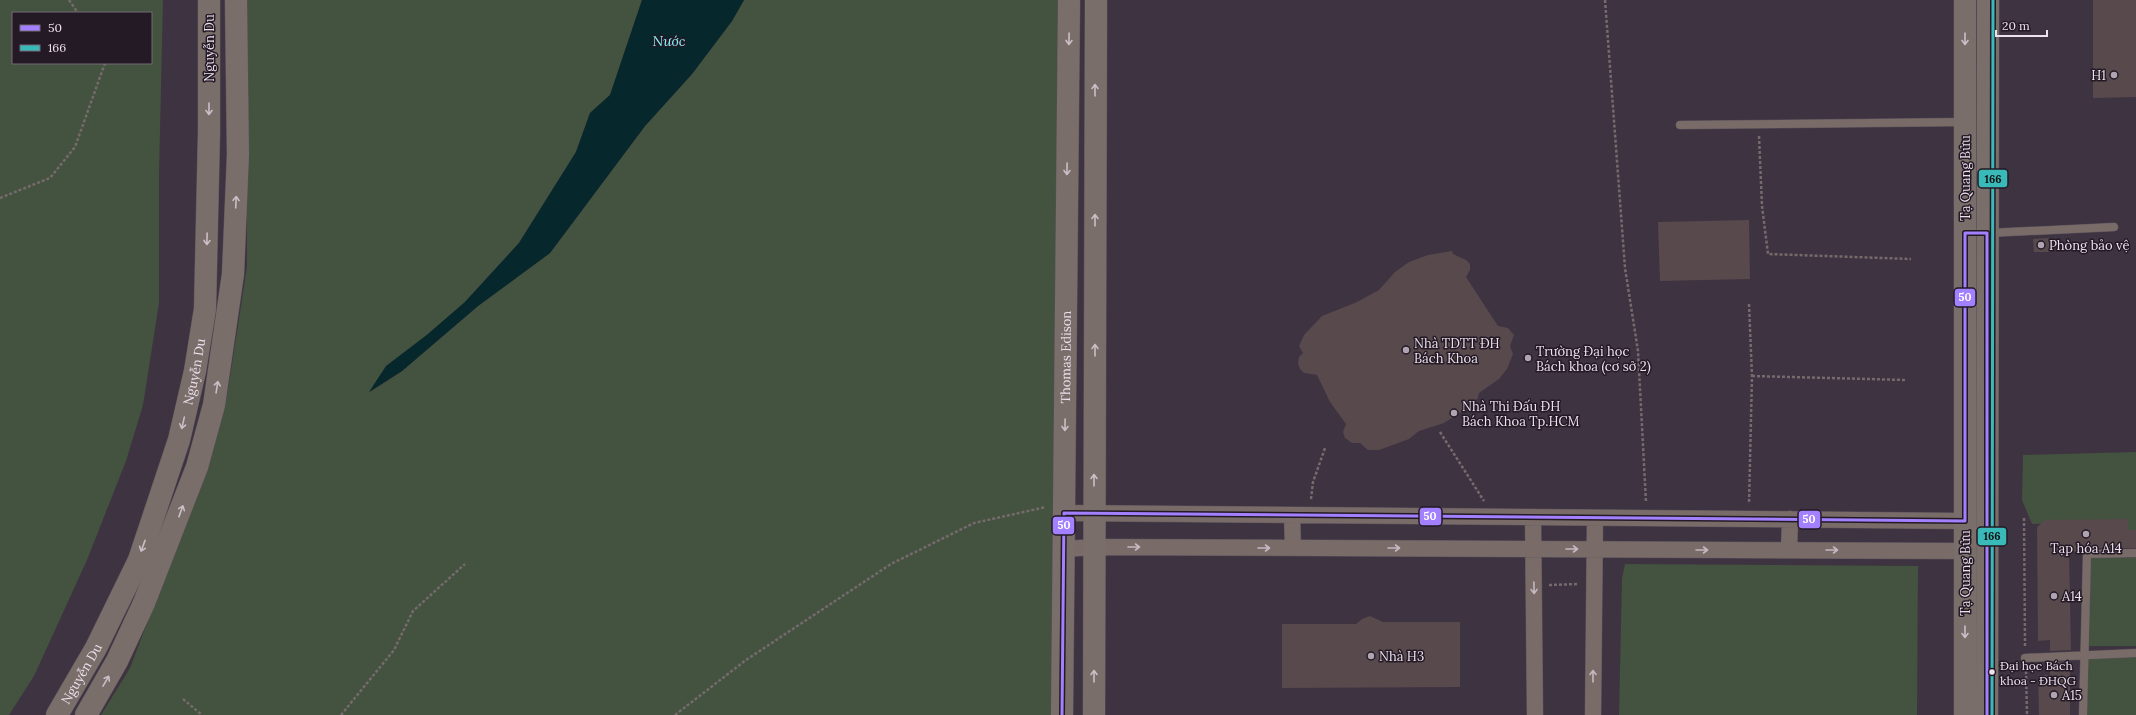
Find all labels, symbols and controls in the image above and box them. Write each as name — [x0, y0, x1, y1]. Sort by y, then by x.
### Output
legend — [12, 12, 152, 64]
scale bar — [1996, 12, 2047, 38]
street label: Nguyễn Du — [201, 14, 218, 82]
text: 20 m — [2002, 18, 2030, 33]
text: 50 — [48, 20, 62, 35]
water label: Nước — [653, 32, 686, 50]
one-way arrow — [1065, 32, 1073, 45]
one-way arrow — [1961, 32, 1969, 45]
text: 166 — [48, 40, 66, 55]
place label: H1 — [2091, 67, 2106, 84]
marker: H1 — [2109, 70, 2119, 80]
one-way arrow — [1091, 84, 1099, 97]
one-way arrow — [205, 102, 213, 115]
street label: Tạ Quang Bửu — [1957, 135, 1974, 221]
one-way arrow — [1063, 162, 1071, 175]
line badge: 166 — [1978, 169, 2008, 188]
text: 166 — [1984, 172, 2002, 186]
one-way arrow — [232, 196, 240, 209]
one-way arrow — [1091, 214, 1099, 227]
one-way arrow — [203, 232, 210, 245]
place label: Phòng bảo vệ — [2049, 237, 2130, 254]
marker: Phòng bảo vệ — [2036, 240, 2046, 250]
line badge: 50 — [1954, 288, 1976, 307]
text: 50 — [1959, 290, 1971, 304]
street label: Thomas Edison — [1057, 311, 1074, 403]
place label: Nhà TDTT ĐH Bách Khoa — [1414, 335, 1500, 367]
street label: Nguyễn Du — [179, 337, 209, 407]
place label: Trường Đại học Bách khoa (cơ sở 2) — [1536, 343, 1651, 375]
one-way arrow — [1091, 344, 1099, 357]
marker: Nhà TDTT ĐH Bách Khoa — [1401, 345, 1411, 355]
marker: Trường Đại học Bách khoa (cơ sở 2) — [1523, 353, 1533, 363]
one-way arrow — [213, 381, 221, 394]
place label: Nhà Thi Đấu ĐH Bách Khoa Tp.HCM — [1462, 398, 1580, 430]
marker: Nhà Thi Đấu ĐH Bách Khoa Tp.HCM — [1449, 408, 1459, 418]
one-way arrow — [179, 416, 187, 429]
one-way arrow — [1061, 418, 1069, 431]
one-way arrow — [1091, 474, 1098, 487]
one-way arrow — [177, 506, 185, 518]
line badge: 50 — [1419, 507, 1442, 526]
text: 50 — [1424, 509, 1436, 523]
line badge: 50 — [1798, 510, 1821, 529]
text: 50 — [1803, 512, 1815, 526]
line badge: 50 — [1052, 516, 1075, 535]
text: 50 — [1058, 518, 1070, 532]
line badge: 166 — [1977, 527, 2007, 546]
text: 166 — [1983, 529, 2001, 543]
marker: Tạp hóa A14 — [2081, 529, 2091, 539]
street label: Tạ Quang Bửu — [1957, 530, 1974, 616]
one-way arrow — [139, 540, 147, 552]
place label: Tạp hóa A14 — [2050, 540, 2122, 557]
one-way arrow — [1127, 543, 1140, 551]
one-way arrow — [1257, 544, 1270, 552]
one-way arrow — [1387, 545, 1400, 552]
one-way arrow — [1565, 545, 1578, 553]
one-way arrow — [1695, 546, 1708, 554]
one-way arrow — [1825, 546, 1838, 554]
one-way arrow — [1530, 581, 1538, 594]
place label: A14 — [2061, 588, 2082, 605]
marker: A14 — [2049, 591, 2059, 601]
one-way arrow — [1961, 625, 1969, 638]
street label: Nguyễn Du — [57, 640, 106, 707]
place label: Nhà H3 — [1379, 648, 1424, 665]
marker: Nhà H3 — [1366, 651, 1376, 661]
place label: Đại học Bách khoa - ĐHQG — [2000, 658, 2076, 688]
marker: Đại học Bách khoa - ĐHQG — [1987, 667, 1997, 677]
one-way arrow — [1090, 670, 1098, 683]
one-way arrow — [1589, 670, 1597, 683]
one-way arrow — [102, 675, 110, 687]
place label: A15 — [2061, 687, 2082, 704]
marker: A15 — [2049, 690, 2059, 700]

